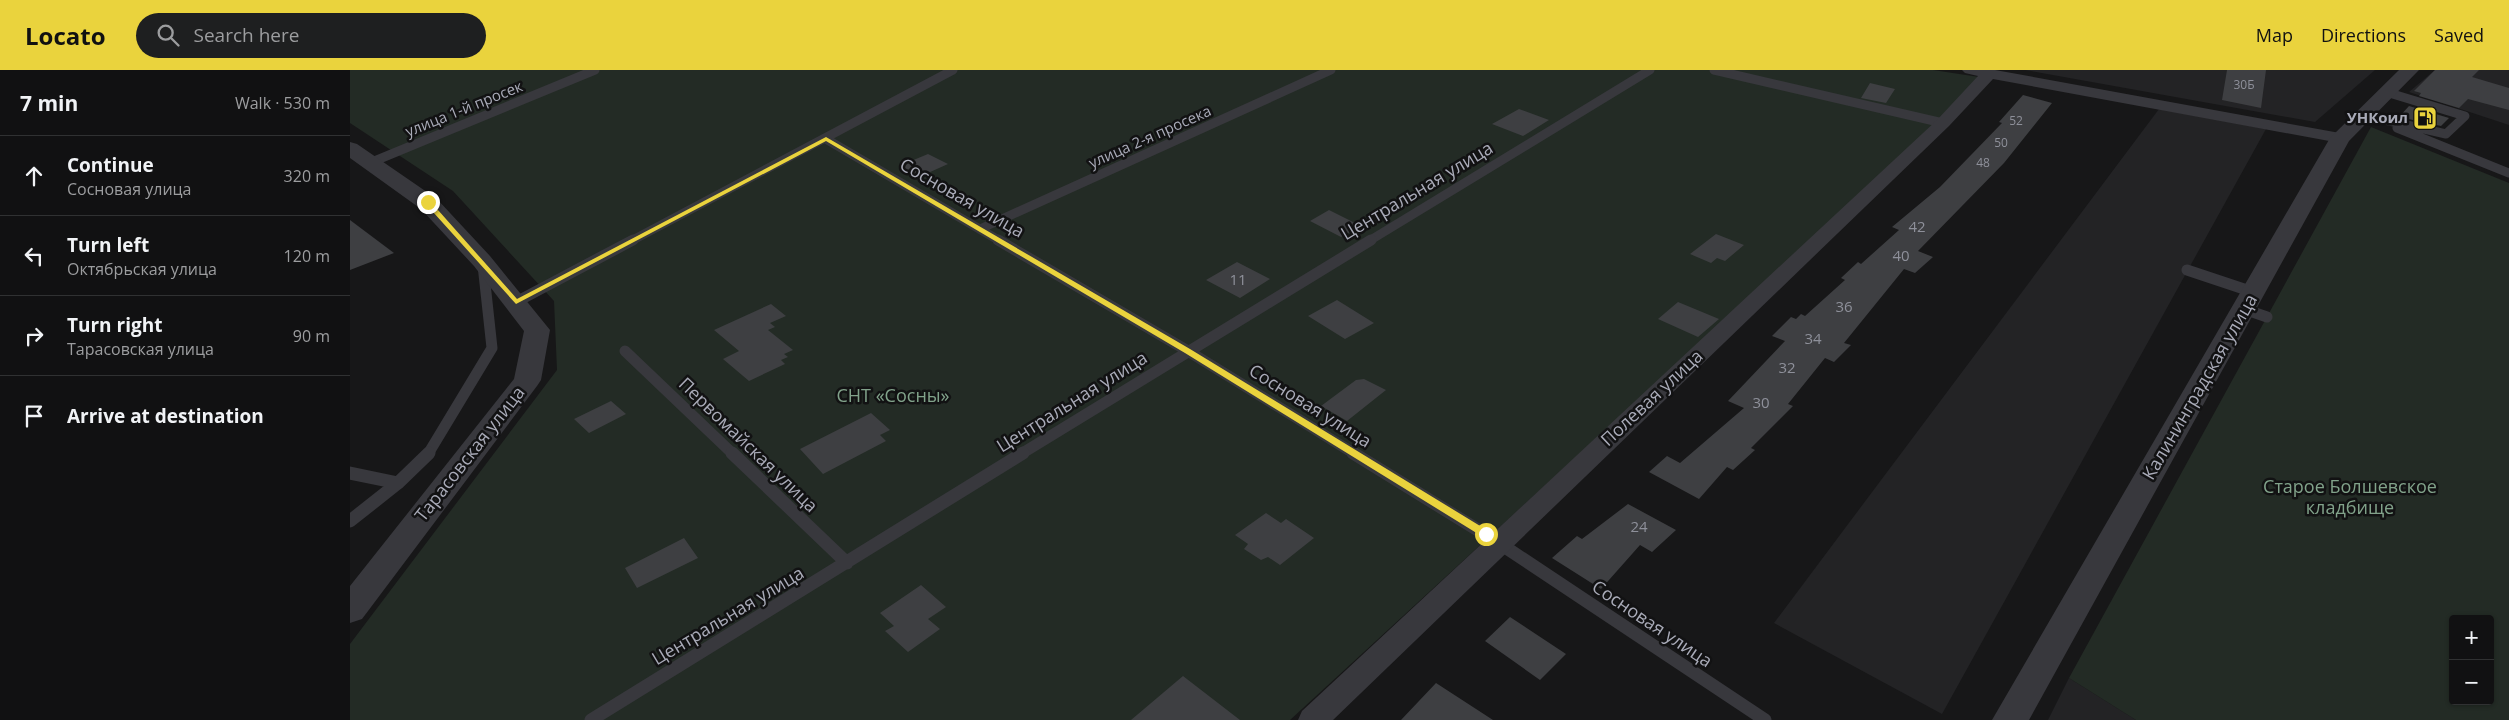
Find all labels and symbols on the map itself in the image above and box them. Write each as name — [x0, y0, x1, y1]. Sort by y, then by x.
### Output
street label: улица 1-й просек — [402, 75, 526, 141]
house number: 30Б — [2233, 76, 2255, 93]
street label: улица 2-я просека — [1085, 100, 1214, 172]
fuel station icon: УНКоил — [2412, 105, 2438, 131]
place label: УНКоил — [2347, 107, 2408, 127]
house number: 52 — [2009, 112, 2023, 129]
house number: 50 — [1994, 134, 2008, 151]
street label: Центральная улица — [1336, 135, 1497, 245]
street label: Сосновая улица — [896, 152, 1029, 243]
house number: 48 — [1976, 154, 1990, 171]
route end — [417, 191, 440, 214]
house number: 42 — [1908, 216, 1926, 236]
house number: 40 — [1892, 245, 1910, 265]
house number: 11 — [1229, 269, 1247, 289]
street label: Калининградская улица — [2136, 289, 2262, 484]
house number: 36 — [1835, 296, 1853, 316]
house number: 34 — [1804, 328, 1822, 348]
street label: Полевая улица — [1595, 344, 1708, 451]
street label: Центральная улица — [992, 345, 1151, 457]
house number: 32 — [1778, 357, 1796, 377]
street label: Сосновая улица — [1245, 358, 1376, 452]
street label: Первомайская улица — [674, 372, 823, 517]
street label: Тарасовская улица — [409, 381, 530, 526]
park label: СНТ «Сосны» — [836, 383, 950, 407]
house number: 30 — [1752, 392, 1770, 412]
park label: Старое Болшевское кладбище — [2263, 474, 2437, 519]
house number: 24 — [1630, 516, 1648, 536]
route start — [1475, 523, 1498, 546]
street label: Центральная улица — [647, 560, 808, 670]
street label: Сосновая улица — [1588, 574, 1717, 672]

